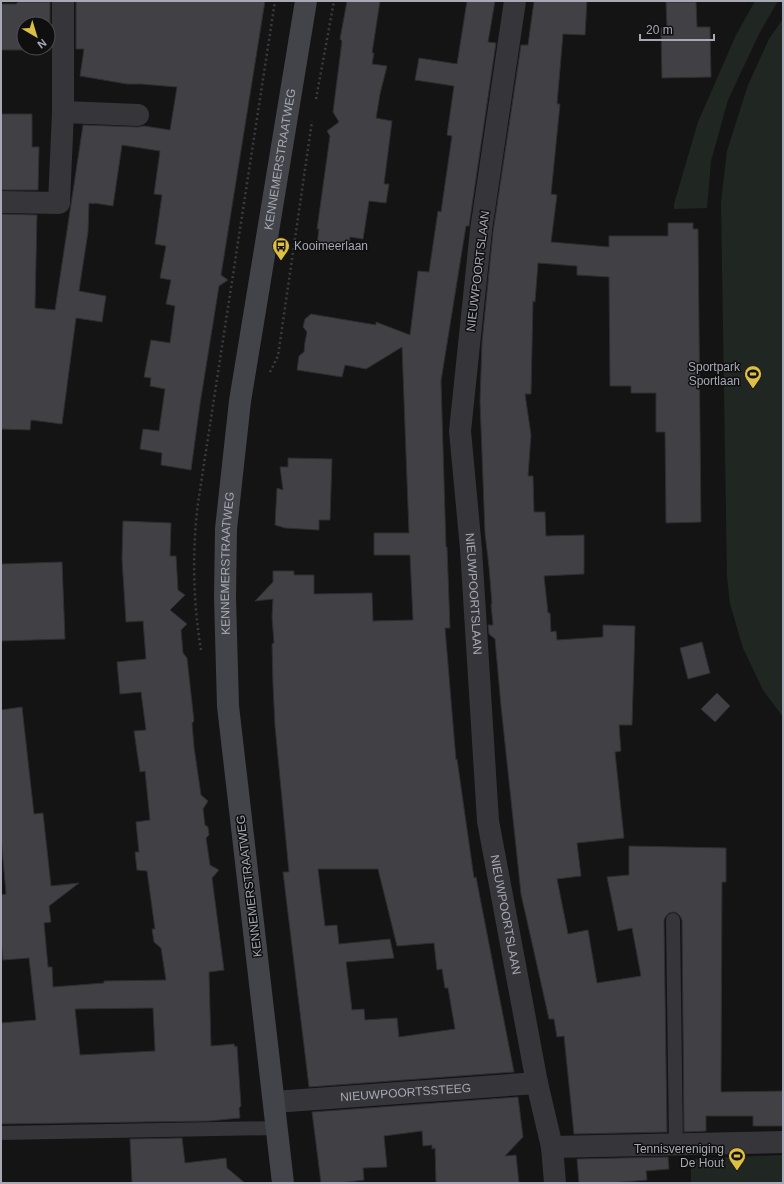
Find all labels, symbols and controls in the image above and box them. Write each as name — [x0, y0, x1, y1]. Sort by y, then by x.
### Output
north arrow — [16, 16, 56, 56]
scale bar — [640, 16, 714, 42]
text: 20 m — [646, 23, 673, 37]
text: N — [35, 37, 49, 51]
street label: KENNEMERSTRAATWEG — [261, 87, 298, 231]
street label: NIEUWPOORTSLAAN — [464, 210, 492, 332]
bus stop icon: Kooimeerlaan — [271, 236, 291, 261]
place label: Kooimeerlaan — [294, 239, 368, 253]
place label: Sportpark Sportlaan — [688, 360, 741, 388]
sports icon: Sportpark Sportlaan — [743, 364, 763, 389]
street label: KENNEMERSTRAATWEG — [218, 491, 237, 635]
street label: NIEUWPOORTSLAAN — [463, 532, 485, 655]
street label: KENNEMERSTRAATWEG — [233, 814, 265, 958]
street label: NIEUWPOORTSLAAN — [487, 854, 524, 976]
street label: NIEUWPOORTSSTEEG — [340, 1081, 472, 1104]
place label: Tennisvereniging De Hout — [634, 1142, 725, 1170]
sports icon: Tennisvereniging De Hout — [727, 1146, 747, 1171]

